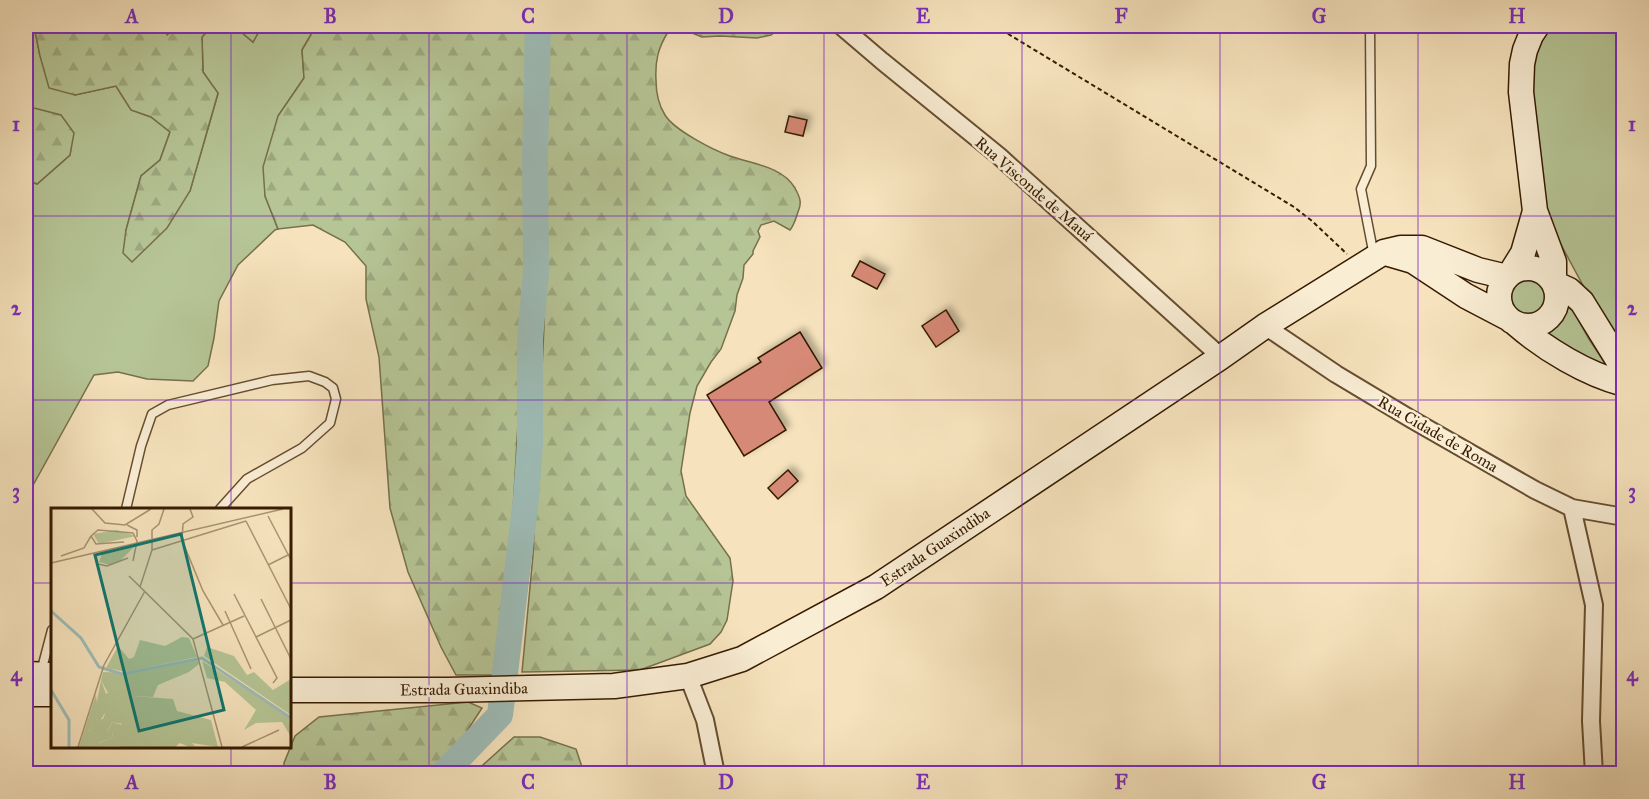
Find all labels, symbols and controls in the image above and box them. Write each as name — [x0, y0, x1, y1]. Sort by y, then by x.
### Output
text: A — [123, 4, 139, 28]
text: B — [323, 4, 337, 28]
text: C — [521, 4, 535, 28]
text: D — [718, 4, 734, 28]
text: E — [916, 4, 931, 28]
text: F — [1114, 4, 1128, 28]
text: G — [1312, 4, 1327, 28]
text: H — [1508, 4, 1526, 28]
text: 1 — [12, 112, 20, 136]
text: 1 — [1628, 112, 1636, 136]
street label: Rua Visconde de Mauá — [971, 133, 1097, 245]
text: 2 — [11, 296, 22, 320]
text: 2 — [1627, 296, 1638, 320]
street label: Rua Cidade de Roma — [1375, 392, 1502, 476]
text: 3 — [12, 479, 20, 504]
text: 3 — [1628, 479, 1636, 504]
street label: Estrada Guaxindiba — [877, 503, 994, 591]
inset map — [51, 508, 291, 748]
text: 4 — [10, 662, 22, 687]
text: 4 — [1626, 662, 1638, 687]
street label: Estrada Guaxindiba — [400, 678, 528, 700]
text: A — [123, 770, 139, 794]
text: B — [323, 770, 337, 794]
text: C — [521, 770, 535, 794]
text: D — [718, 770, 734, 794]
text: E — [916, 770, 931, 794]
text: F — [1114, 770, 1128, 794]
text: G — [1312, 770, 1327, 794]
text: H — [1508, 770, 1526, 794]

